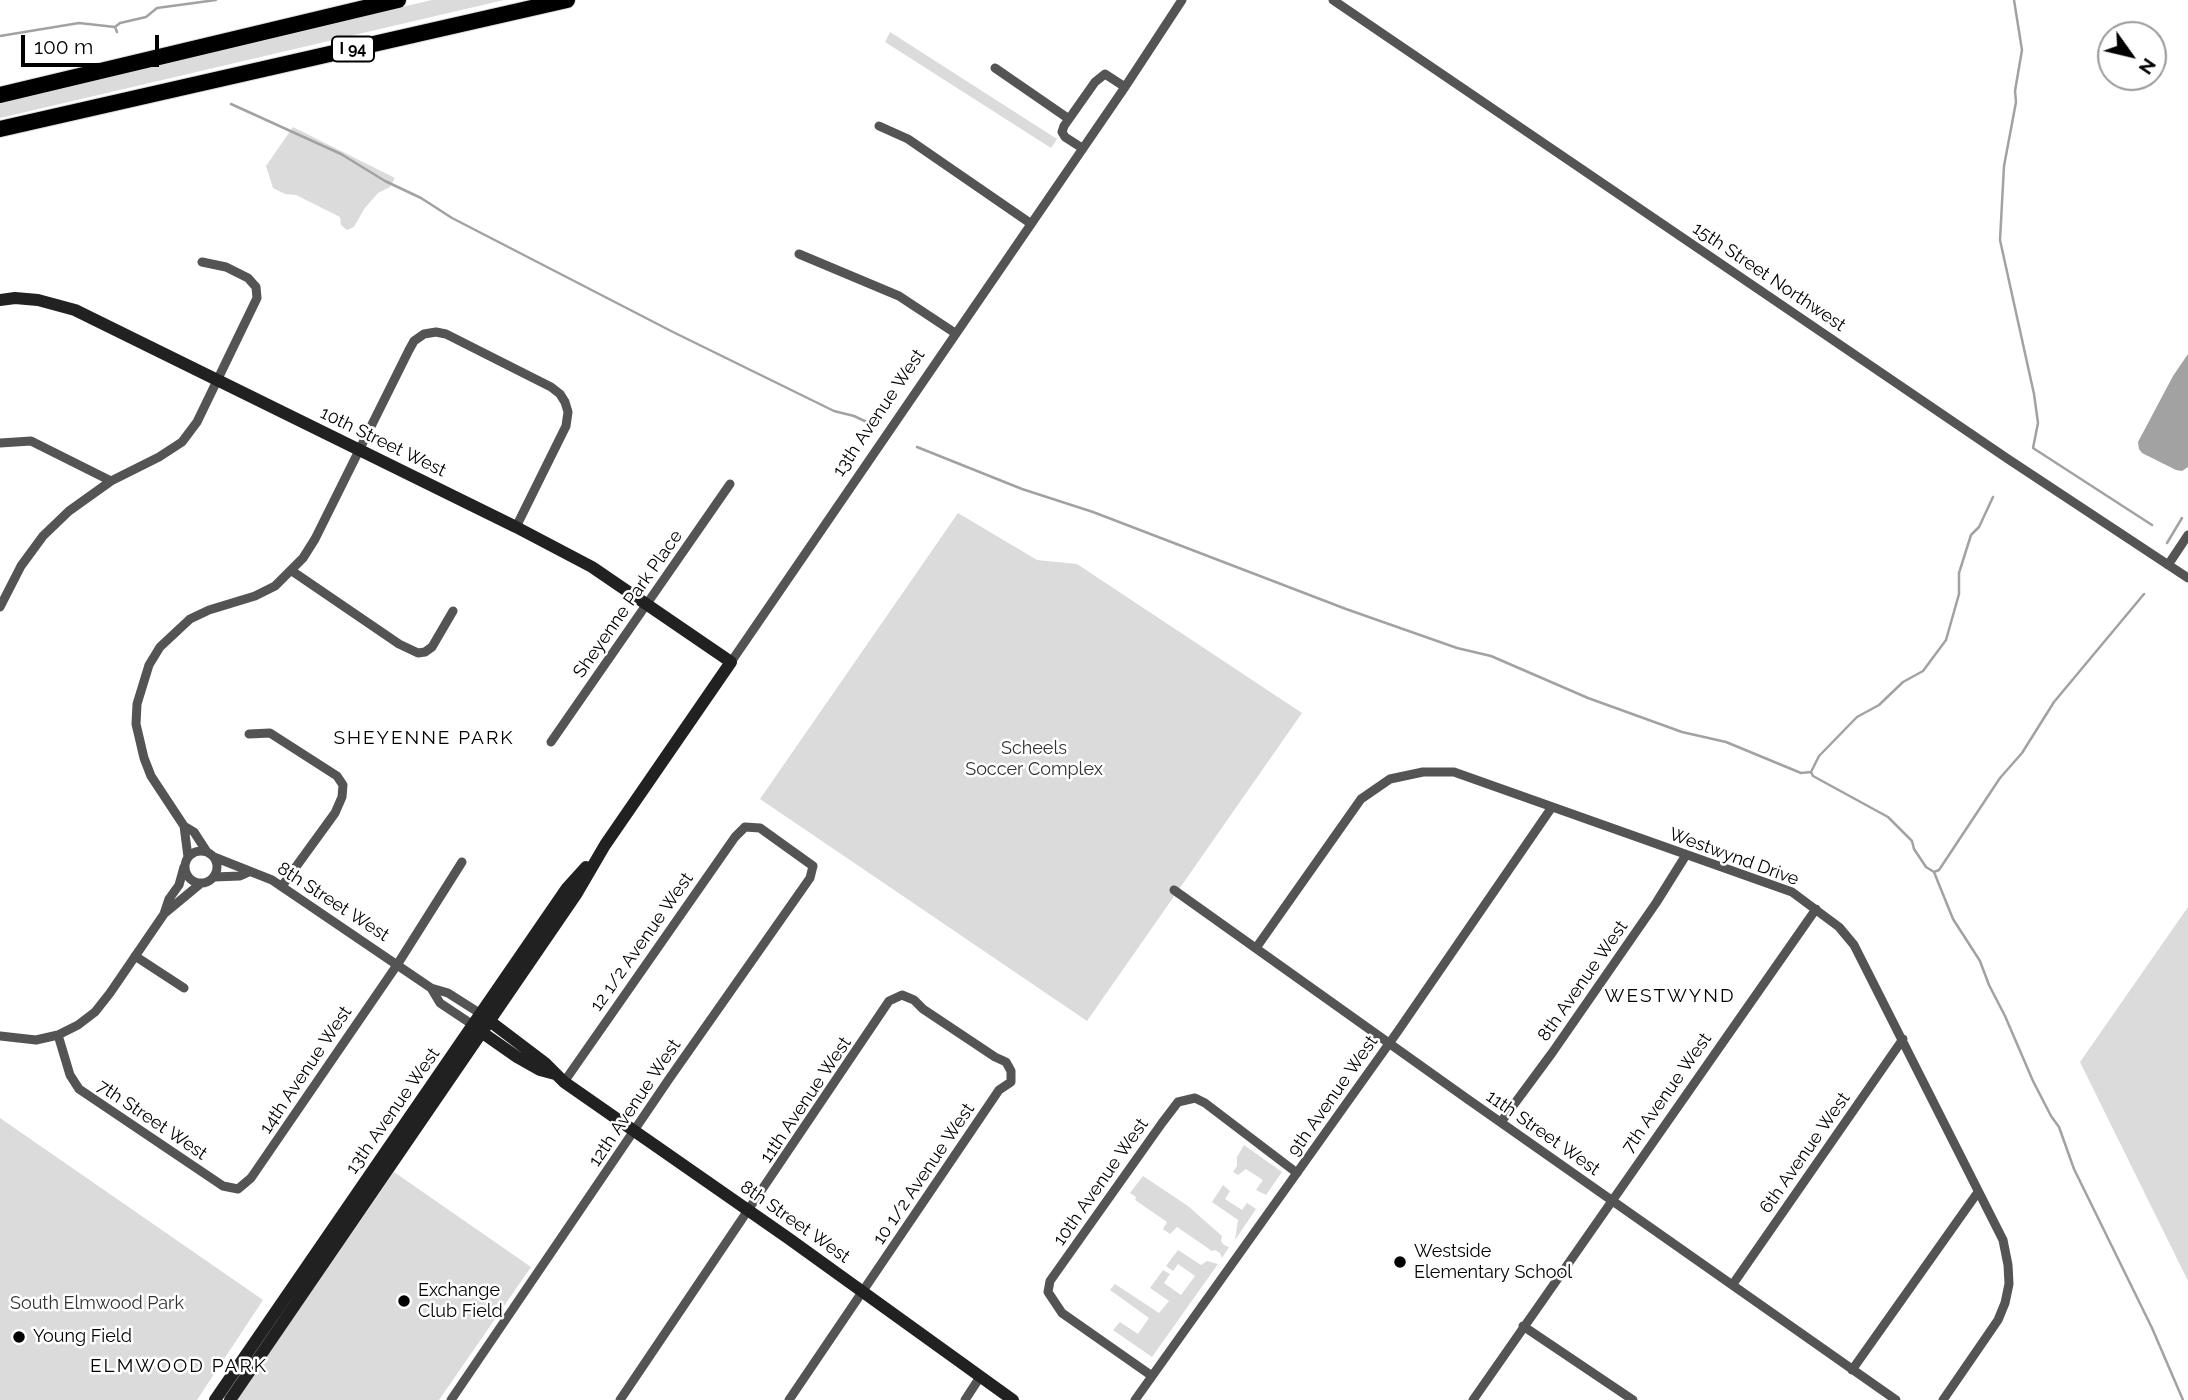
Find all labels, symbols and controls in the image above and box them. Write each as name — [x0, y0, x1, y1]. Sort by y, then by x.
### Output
scale bar — [24, 21, 163, 65]
north arrow — [2097, 21, 2167, 91]
text: 100 m — [34, 34, 93, 59]
road number: I 94 — [332, 36, 374, 61]
text: N — [2135, 54, 2161, 79]
street label: 15th Street Northwest — [1688, 218, 1850, 336]
street label: 13th Avenue West — [828, 345, 930, 481]
street label: 10th Street West — [317, 402, 449, 482]
street label: Sheyenne Park Place — [569, 526, 687, 682]
district label: SHEYENNE PARK — [335, 727, 513, 749]
park label: Scheels Soccer Complex — [965, 738, 1103, 780]
street label: Westwynd Drive — [1666, 824, 1802, 890]
street label: 8th Street West — [273, 858, 393, 946]
street label: 12 1/2 Avenue West — [586, 868, 698, 1016]
street label: 8th Avenue West — [1533, 916, 1633, 1046]
district label: WESTWYND — [1606, 985, 1734, 1007]
street label: 14th Avenue West — [255, 1002, 357, 1138]
street label: 7th Avenue West — [1618, 1029, 1716, 1157]
street label: 9th Avenue West — [1283, 1032, 1383, 1160]
street label: 11th Avenue West — [756, 1033, 856, 1167]
street label: 12th Avenue West — [584, 1035, 686, 1171]
street label: 13th Avenue West — [341, 1044, 445, 1178]
street label: 7th Street West — [93, 1075, 211, 1165]
street label: 11th Street West — [1482, 1086, 1604, 1180]
street label: 6th Avenue West — [1755, 1088, 1855, 1218]
street label: 10 1/2 Avenue West — [869, 1099, 979, 1249]
street label: 10th Avenue West — [1049, 1114, 1153, 1250]
street label: 8th Street West — [736, 1176, 854, 1268]
place label: Westside Elementary School — [1414, 1241, 1572, 1284]
marker: Westside Elementary School — [1392, 1254, 1408, 1270]
place label: Exchange Club Field — [418, 1280, 503, 1322]
park label: South Elmwood Park — [10, 1293, 184, 1315]
marker: Exchange Club Field — [396, 1293, 412, 1309]
place label: Young Field — [33, 1326, 132, 1348]
marker: Young Field — [11, 1329, 27, 1345]
district label: ELMWOOD PARK — [91, 1355, 267, 1377]

